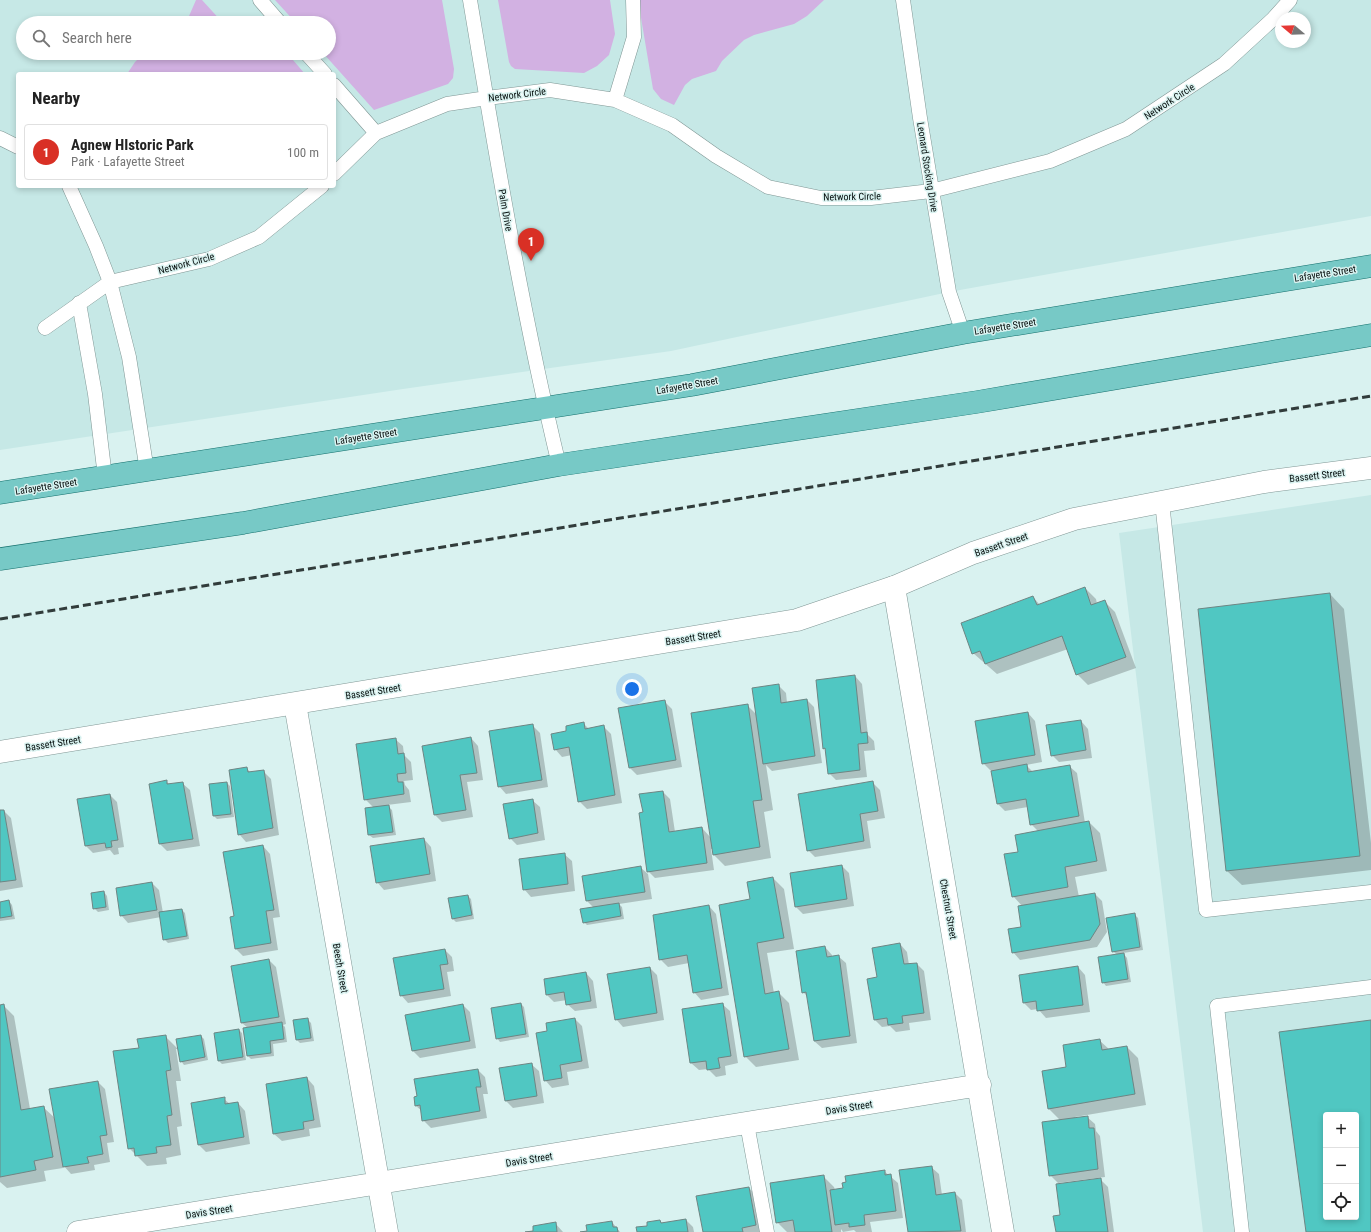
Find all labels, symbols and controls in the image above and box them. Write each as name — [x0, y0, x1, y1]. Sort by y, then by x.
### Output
north arrow — [1275, 12, 1311, 48]
search box — [16, 16, 336, 60]
icon: search — [30, 27, 52, 49]
text: Search here — [62, 29, 132, 47]
street label: Network Circle — [1142, 81, 1197, 122]
street label: Network Circle — [488, 85, 547, 103]
text: Nearby — [32, 88, 80, 108]
street label: Leonard Stocking Drive — [915, 121, 940, 213]
text: Agnew HIstoric Park — [71, 136, 194, 154]
text: 1 — [43, 145, 49, 160]
text: 100 m — [287, 145, 319, 160]
text: Park · Lafayette Street — [71, 154, 185, 169]
street label: Palm Drive — [496, 188, 515, 232]
street label: Network Circle — [823, 190, 881, 203]
pin: 1 — [518, 228, 544, 261]
street label: Network Circle — [157, 251, 216, 276]
street label: Lafayette Street — [1293, 263, 1357, 284]
street label: Lafayette Street — [973, 316, 1037, 337]
street label: Lafayette Street — [655, 375, 719, 396]
street label: Lafayette Street — [334, 426, 398, 447]
street label: Bassett Street — [1289, 467, 1345, 484]
street label: Lafayette Street — [14, 476, 78, 497]
street label: Bassett Street — [973, 530, 1029, 559]
street label: Bassett Street — [665, 628, 721, 647]
your location — [622, 679, 642, 699]
street label: Bassett Street — [345, 682, 401, 701]
street label: Bassett Street — [25, 734, 81, 753]
street label: Chestnut Street — [938, 878, 959, 940]
street label: Beech Street — [331, 943, 350, 994]
street label: Davis Street — [825, 1098, 873, 1117]
map controls — [1323, 1112, 1359, 1220]
button: + — [1323, 1112, 1359, 1148]
button: − — [1323, 1148, 1359, 1184]
street label: Davis Street — [505, 1150, 553, 1169]
button: locate — [1323, 1184, 1359, 1220]
street label: Davis Street — [185, 1202, 233, 1221]

